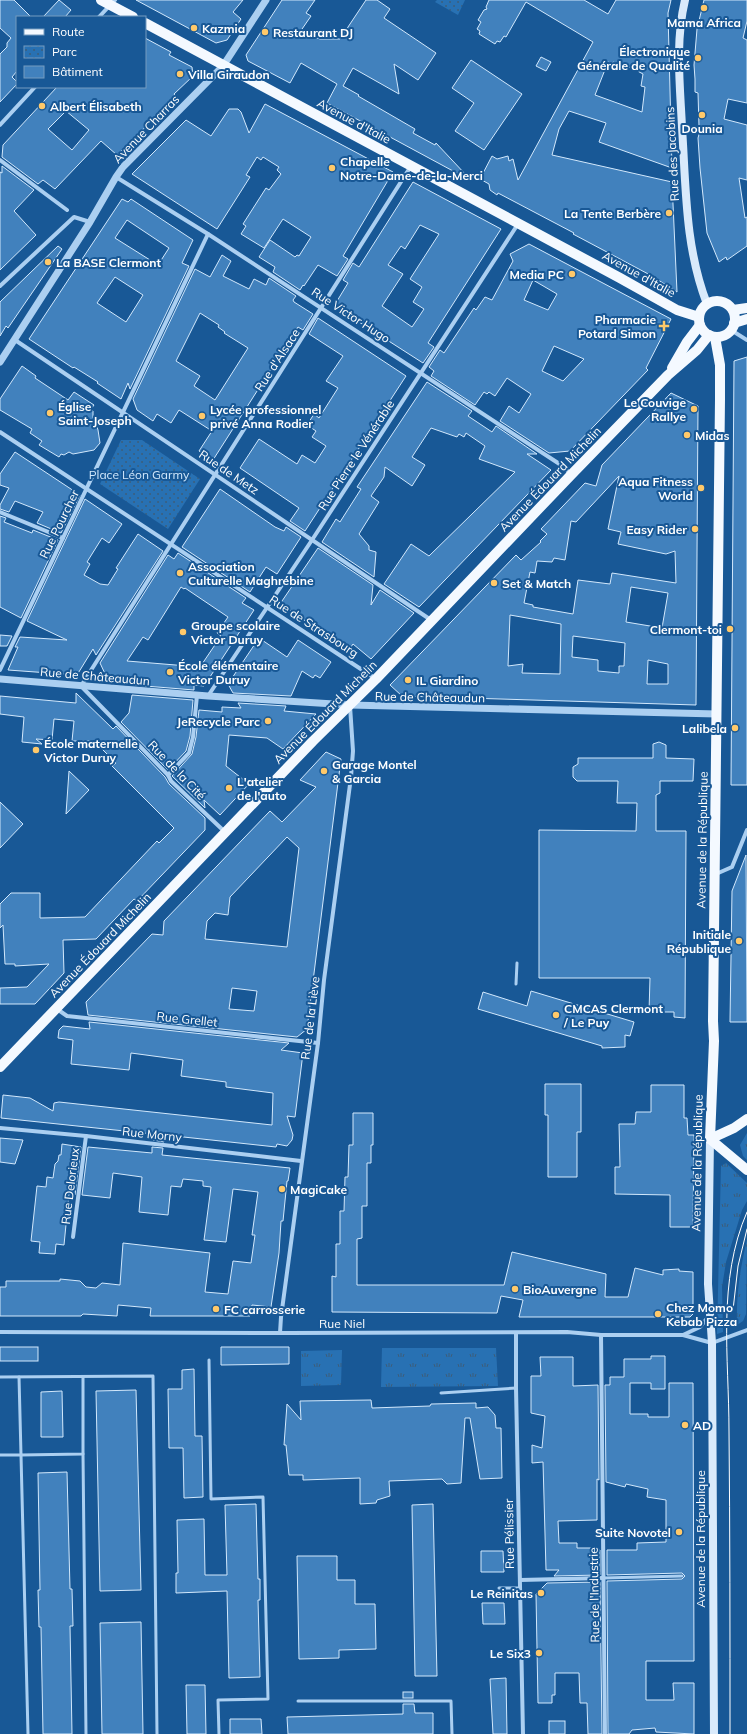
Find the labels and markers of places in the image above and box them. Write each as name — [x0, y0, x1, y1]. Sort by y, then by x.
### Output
marker: Mama Africa — [699, 3, 709, 13]
place label: Mama Africa — [667, 15, 741, 30]
place label: Kazmia — [202, 21, 245, 36]
marker: Kazmia — [189, 23, 199, 33]
place label: Restaurant DJ — [273, 25, 353, 40]
marker: Restaurant DJ — [260, 27, 270, 37]
place label: Électronique Générale de Qualité — [577, 44, 690, 73]
marker: Électronique Générale de Qualité — [693, 53, 703, 63]
place label: Villa Giraudon — [187, 67, 270, 82]
marker: Villa Giraudon — [175, 69, 185, 79]
place label: Albert Élisabeth — [50, 99, 142, 114]
marker: Albert Élisabeth — [37, 101, 47, 111]
marker: Dounia — [697, 110, 707, 120]
place label: Dounia — [681, 121, 723, 136]
place label: Chapelle Notre-Dame-de-la-Merci — [340, 154, 483, 183]
marker: Chapelle Notre-Dame-de-la-Merci — [327, 163, 337, 173]
place label: La Tente Berbère — [564, 206, 661, 221]
marker: La Tente Berbère — [664, 208, 674, 218]
place label: La BASE Clermont — [56, 255, 162, 270]
marker: La BASE Clermont — [43, 257, 53, 267]
place label: Media PC — [510, 267, 564, 282]
marker: Media PC — [567, 269, 577, 279]
place label: Pharmacie Potard Simon — [578, 312, 656, 341]
marker: Pharmacie Potard Simon — [659, 321, 669, 331]
place label: Le Couvige Rallye — [624, 395, 686, 424]
place label: Église Saint-Joseph — [58, 399, 132, 428]
place label: Lycée professionnel privé Anna Rodier — [210, 402, 321, 431]
marker: Le Couvige Rallye — [689, 404, 699, 414]
marker: Église Saint-Joseph — [45, 408, 55, 418]
marker: Lycée professionnel privé Anna Rodier — [197, 411, 207, 421]
place label: Midas — [695, 428, 729, 443]
marker: Midas — [682, 430, 692, 440]
place label: Aqua Fitness World — [618, 474, 693, 503]
marker: Aqua Fitness World — [696, 483, 706, 493]
place label: Easy Rider — [626, 522, 687, 537]
marker: Easy Rider — [690, 524, 700, 534]
place label: Association Culturelle Maghrébine — [188, 559, 314, 588]
marker: Association Culturelle Maghrébine — [175, 568, 185, 578]
place label: Set & Match — [502, 576, 571, 591]
marker: Set & Match — [489, 578, 499, 588]
place label: Groupe scolaire Victor Duruy — [190, 618, 280, 647]
place label: Clermont-toi — [650, 622, 722, 637]
marker: Clermont-toi — [725, 624, 735, 634]
marker: Groupe scolaire Victor Duruy — [178, 627, 188, 637]
place label: École élémentaire Victor Duruy — [177, 658, 279, 687]
marker: École élémentaire Victor Duruy — [165, 667, 175, 677]
place label: IL Giardino — [416, 673, 478, 688]
marker: IL Giardino — [403, 675, 413, 685]
place label: JeRecycle Parc — [177, 714, 260, 729]
marker: JeRecycle Parc — [263, 716, 273, 726]
place label: Lalibela — [682, 721, 727, 736]
marker: Lalibela — [730, 723, 740, 733]
place label: École maternelle Victor Duruy — [43, 736, 138, 765]
marker: École maternelle Victor Duruy — [31, 745, 41, 755]
place label: Garage Montel & Garcia — [332, 757, 417, 786]
marker: Garage Montel & Garcia — [319, 766, 329, 776]
place label: L'atelier de l'auto — [237, 774, 287, 803]
marker: L'atelier de l'auto — [224, 783, 234, 793]
place label: Initiale République — [667, 927, 731, 956]
marker: Initiale République — [734, 936, 744, 946]
place label: CMCAS Clermont / Le Puy — [563, 1001, 663, 1030]
marker: CMCAS Clermont / Le Puy — [551, 1010, 561, 1020]
place label: MagiCake — [290, 1182, 347, 1197]
marker: MagiCake — [277, 1184, 287, 1194]
place label: BioAuvergne — [523, 1282, 597, 1297]
marker: BioAuvergne — [510, 1284, 520, 1294]
place label: Chez Momo Kebab Pizza — [666, 1300, 737, 1329]
place label: FC carrosserie — [224, 1302, 306, 1317]
marker: FC carrosserie — [211, 1304, 221, 1314]
marker: Chez Momo Kebab Pizza — [653, 1309, 663, 1319]
place label: AD — [693, 1418, 711, 1433]
marker: AD — [680, 1420, 690, 1430]
place label: Suite Novotel — [595, 1525, 671, 1540]
marker: Suite Novotel — [674, 1527, 684, 1537]
place label: Le Reinitas — [470, 1586, 533, 1601]
marker: Le Reinitas — [536, 1588, 546, 1598]
place label: Le Six3 — [490, 1646, 531, 1661]
marker: Le Six3 — [534, 1648, 544, 1658]

